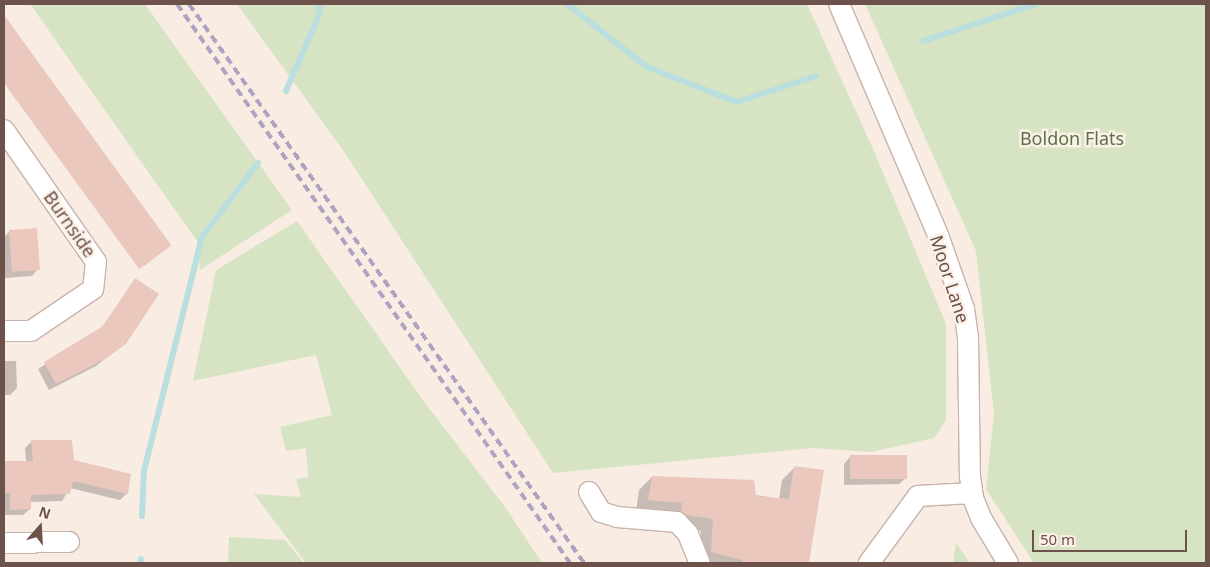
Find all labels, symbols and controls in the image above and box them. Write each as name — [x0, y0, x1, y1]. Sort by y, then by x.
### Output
park label: Boldon Flats — [1020, 127, 1124, 149]
street label: Burnside — [39, 187, 101, 261]
street label: Moor Lane — [926, 232, 974, 326]
north arrow — [15, 502, 65, 552]
text: N — [37, 502, 54, 523]
scale bar — [1035, 520, 1190, 552]
text: 50 m — [1040, 529, 1075, 549]

